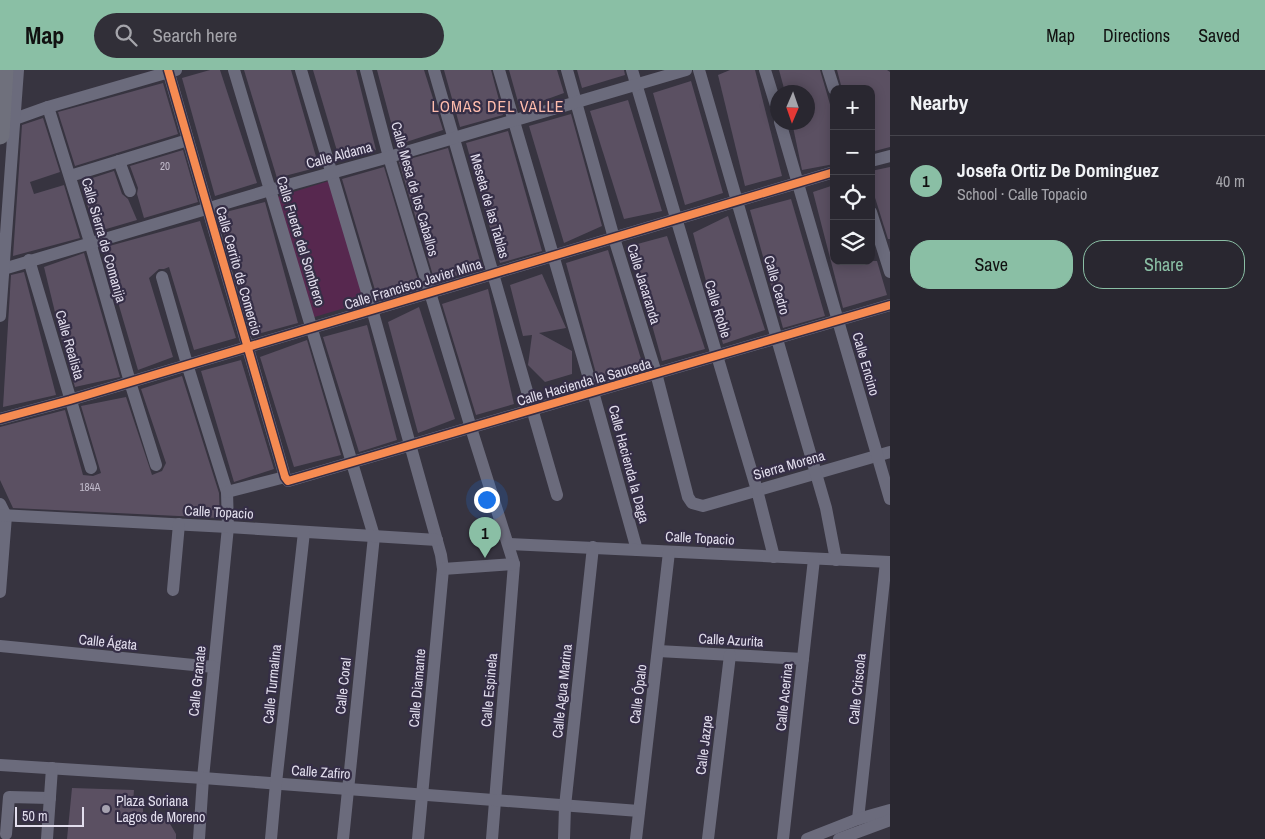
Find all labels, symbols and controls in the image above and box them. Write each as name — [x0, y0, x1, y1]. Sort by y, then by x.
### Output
search box — [94, 13, 444, 58]
text: Map — [25, 19, 64, 51]
icon: search — [112, 21, 140, 49]
text: Search here — [152, 22, 237, 48]
text: Map — [1046, 23, 1075, 48]
text: Directions — [1103, 23, 1170, 48]
text: Saved — [1198, 23, 1240, 48]
north arrow — [770, 85, 815, 130]
map controls — [830, 85, 875, 265]
button: + — [830, 85, 875, 130]
text: Nearby — [910, 88, 968, 117]
district label: LOMAS DEL VALLE — [431, 95, 565, 117]
street label: Calle Mesa de los Caballos — [387, 120, 443, 259]
button: − — [830, 130, 875, 175]
street label: Calle Aldama — [304, 137, 375, 172]
street label: Meseta de las Tablas — [466, 152, 514, 261]
text: Josefa Ortiz De Dominguez — [957, 157, 1159, 183]
house number: 20 — [160, 159, 170, 173]
text: 1 — [922, 170, 930, 192]
text: 40 m — [1216, 170, 1245, 192]
street label: Calle Fuerte del Sombrero — [273, 174, 329, 308]
button: locate — [830, 175, 875, 220]
street label: Calle Sierra de Comanija — [78, 176, 131, 305]
text: School · Calle Topacio — [957, 183, 1087, 205]
street label: Calle Cerrito de Comercio — [212, 204, 266, 338]
button: layers — [830, 220, 875, 265]
button: Save — [910, 240, 1073, 289]
button: Share — [1083, 240, 1245, 289]
street label: Calle Jacaranda — [623, 242, 665, 327]
street label: Calle Cedro — [760, 253, 794, 317]
street label: Calle Francisco Javier Mina — [342, 254, 485, 313]
street label: Calle Roble — [701, 278, 735, 340]
street label: Calle Realista — [51, 308, 89, 382]
street label: Calle Encino — [848, 330, 884, 398]
street label: Calle Hacienda la Sauceda — [515, 354, 654, 410]
street label: Calle Hacienda la Daga — [605, 403, 654, 525]
street label: Sierra Morena — [751, 446, 827, 484]
house number: 184A — [79, 480, 102, 494]
your location — [474, 487, 500, 513]
street label: Calle Topacio — [184, 501, 254, 523]
pin: 1 — [469, 517, 501, 558]
street label: Calle Topacio — [665, 527, 735, 549]
street label: Calle Azurita — [698, 629, 765, 651]
street label: Calle Ágata — [78, 630, 139, 654]
street label: Calle Agua Marina — [548, 642, 576, 739]
street label: Calle Turmalina — [259, 643, 285, 725]
street label: Calle Granate — [184, 645, 210, 717]
street label: Calle Diamante — [405, 648, 429, 728]
street label: Calle Espinela — [477, 652, 501, 728]
street label: Calle Criscola — [844, 652, 870, 725]
street label: Calle Coral — [331, 657, 355, 715]
street label: Calle Acerina — [771, 661, 797, 732]
street label: Calle Ópalo — [625, 663, 651, 725]
street label: Calle Jazpe — [691, 714, 717, 776]
street label: Calle Zafiro — [291, 761, 351, 783]
place label: Plaza Soriana Lagos de Moreno — [116, 792, 205, 826]
marker: Plaza Soriana Lagos de Moreno — [100, 803, 112, 815]
scale bar — [15, 804, 84, 827]
text: 50 m — [22, 807, 48, 825]

